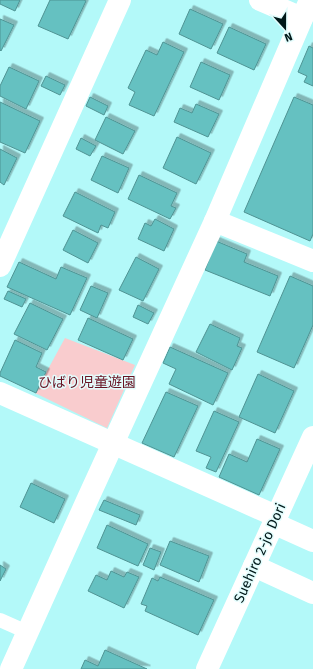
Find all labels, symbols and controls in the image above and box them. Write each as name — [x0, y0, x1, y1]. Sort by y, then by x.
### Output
north arrow — [265, 8, 305, 48]
text: N — [283, 29, 294, 44]
park label: ひばり児童遊園 — [38, 374, 136, 391]
street label: Suehiro 2-jo Dori — [230, 501, 290, 605]

